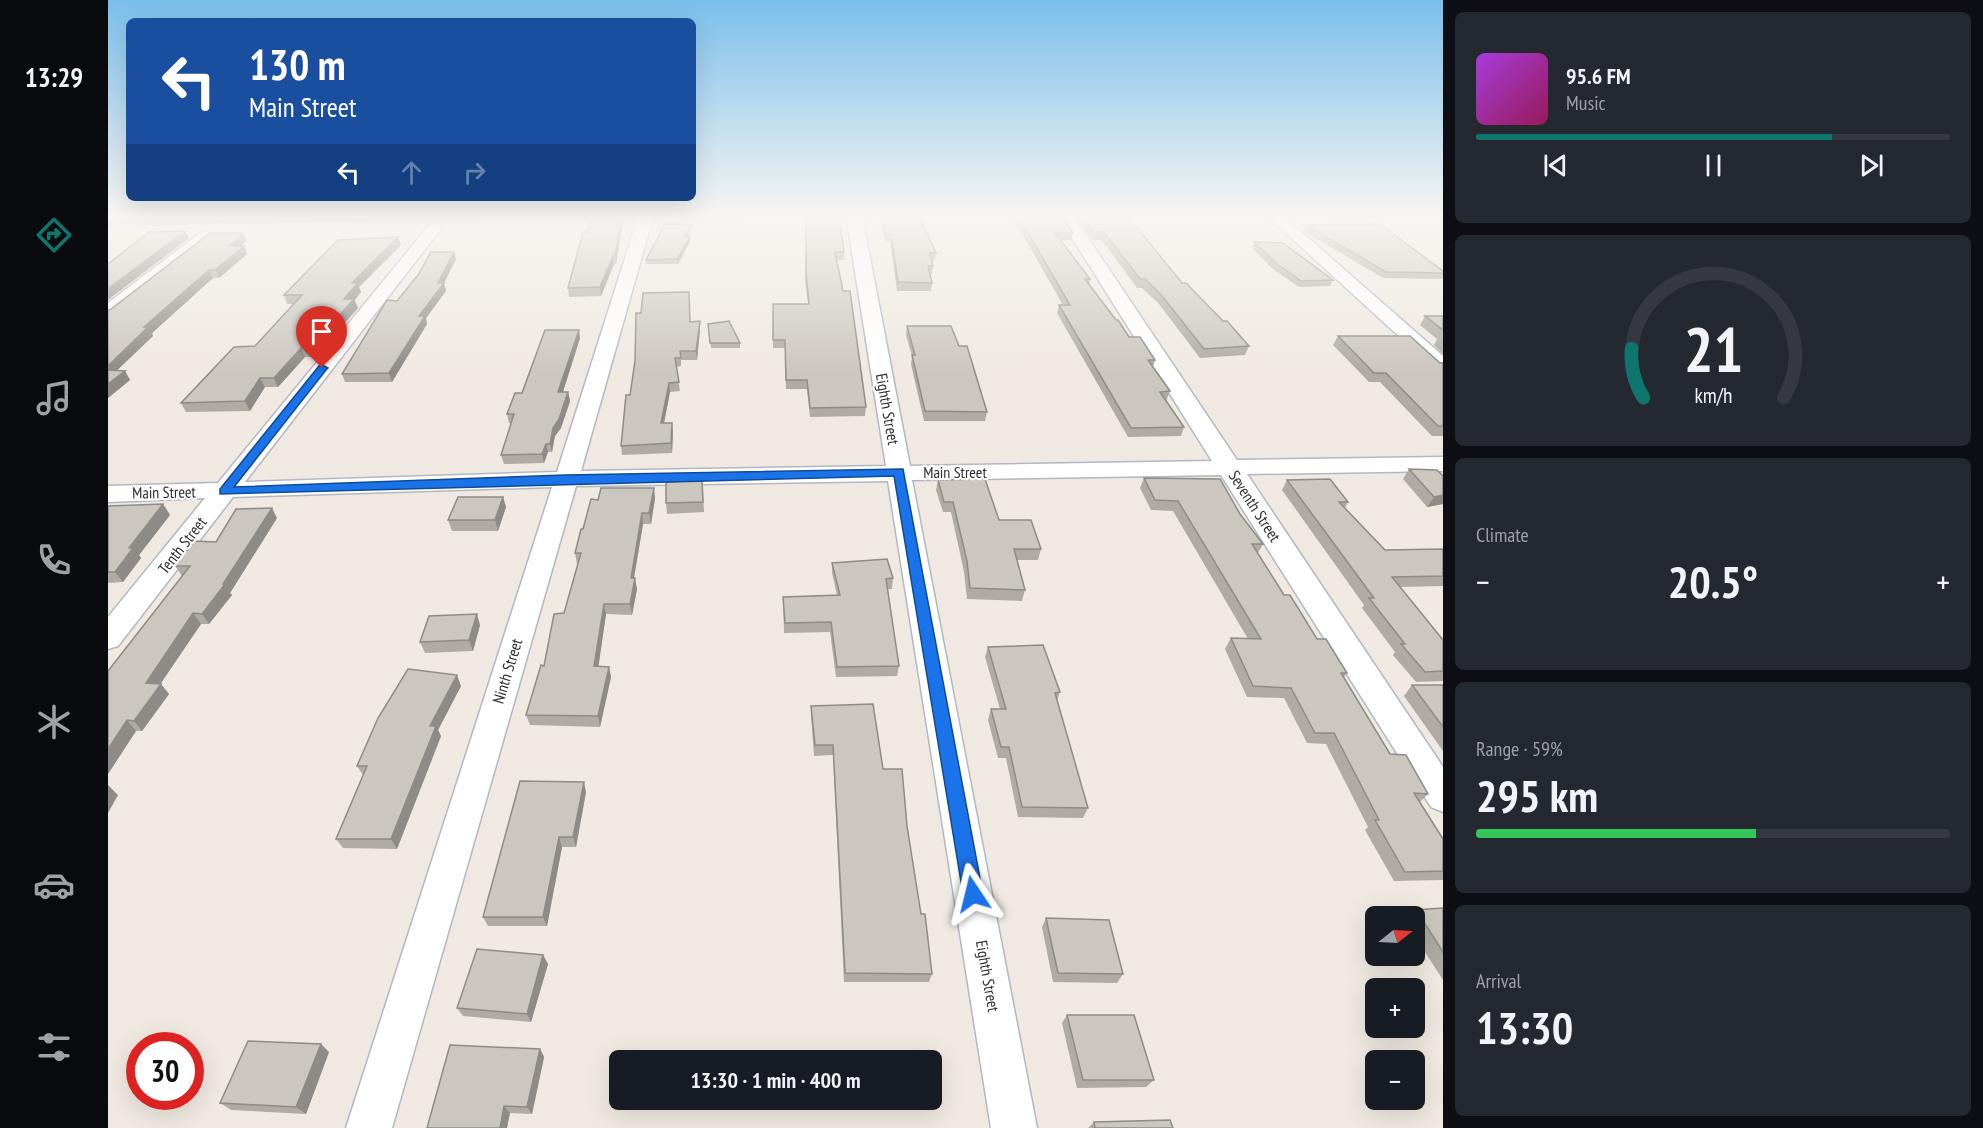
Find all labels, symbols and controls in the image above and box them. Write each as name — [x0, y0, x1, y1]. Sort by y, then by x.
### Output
text: 130 m — [249, 37, 346, 92]
icon: left — [150, 42, 228, 120]
text: 13:29 — [25, 60, 83, 94]
text: 95.6 FM — [1566, 62, 1631, 90]
text: Main Street — [249, 90, 356, 124]
text: Music — [1566, 90, 1606, 116]
icon: previous — [1539, 149, 1572, 182]
icon: pause — [1697, 149, 1730, 182]
icon: next — [1855, 149, 1888, 182]
icon: left — [332, 156, 365, 189]
icon: ahead — [395, 156, 428, 189]
icon: right — [458, 156, 491, 189]
icon: directions — [33, 214, 75, 256]
pin — [296, 306, 347, 368]
text: 21 — [1683, 308, 1743, 389]
icon: arrive — [305, 315, 338, 348]
street label: Eighth Street — [872, 372, 904, 447]
icon: music — [33, 377, 75, 419]
text: km/h — [1694, 381, 1732, 409]
street label: Main Street — [923, 462, 987, 482]
street label: Seventh Street — [1225, 467, 1286, 546]
street label: Main Street — [132, 481, 197, 503]
street label: Tenth Street — [153, 512, 211, 578]
text: Climate — [1476, 522, 1529, 548]
icon: phone — [33, 539, 75, 581]
text: 20.5° — [1668, 552, 1758, 610]
text: − — [1476, 560, 1490, 603]
text: + — [1936, 560, 1950, 603]
street label: Ninth Street — [488, 635, 527, 706]
icon: climate — [33, 701, 75, 743]
text: Range · 59% — [1476, 736, 1563, 762]
text: 295 km — [1476, 766, 1598, 824]
position arrow — [941, 862, 1005, 926]
icon: car — [33, 864, 75, 906]
north arrow — [1365, 906, 1425, 966]
map controls — [1365, 906, 1425, 1110]
street label: Eighth Street — [972, 939, 1004, 1014]
text: Arrival — [1476, 968, 1521, 994]
button: + — [1365, 978, 1425, 1038]
text: 13:30 — [1476, 998, 1573, 1056]
icon: filters — [33, 1026, 75, 1068]
speed limit sign: 30 — [126, 1032, 204, 1110]
button: − — [1365, 1050, 1425, 1110]
text: 13:30 · 1 min · 400 m — [690, 1066, 861, 1094]

